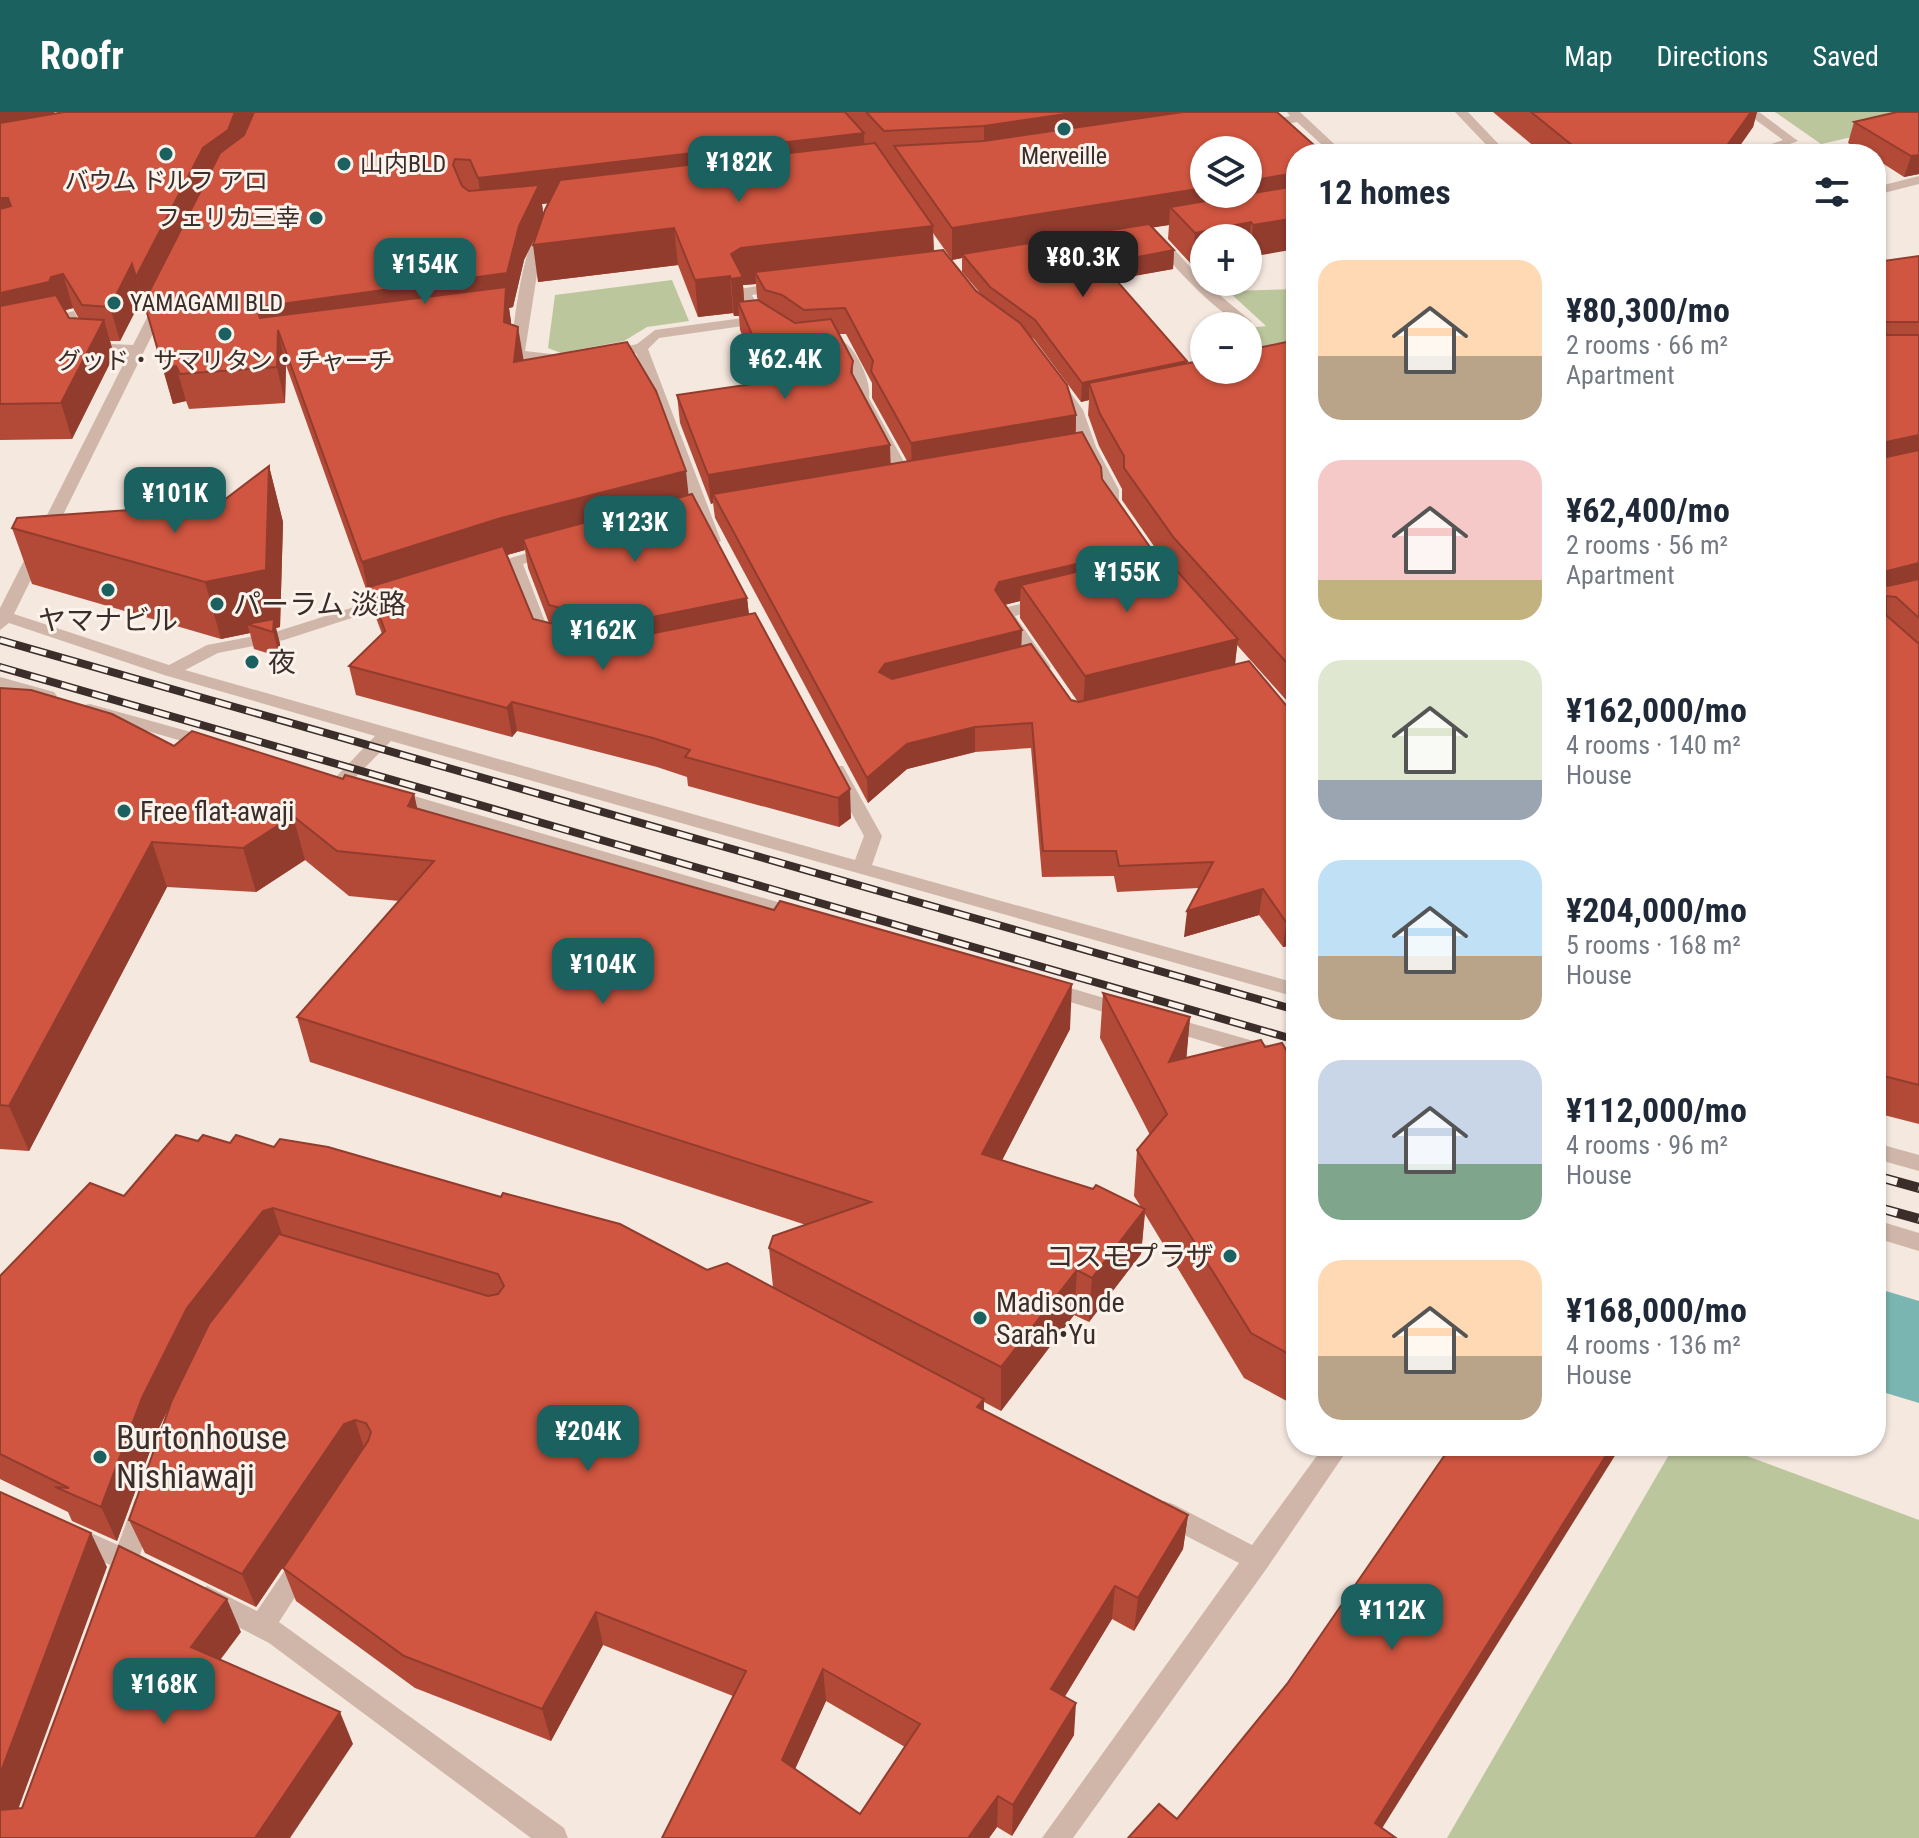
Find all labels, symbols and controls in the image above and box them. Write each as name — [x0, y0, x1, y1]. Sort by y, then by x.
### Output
text: Roofr — [40, 34, 124, 78]
text: Map — [1564, 40, 1613, 73]
text: Directions — [1657, 40, 1768, 73]
text: Saved — [1812, 40, 1879, 73]
marker: Merveille — [1055, 120, 1073, 138]
pin: ¥182K — [683, 136, 795, 204]
map controls — [1190, 136, 1262, 384]
button: layers — [1190, 136, 1262, 208]
place label: Merveille — [1021, 142, 1107, 170]
marker: バウム ドルフ アロ — [157, 145, 175, 163]
text: ¥182K — [706, 147, 772, 177]
place label: 山内BLD — [360, 150, 446, 178]
marker: 山内BLD — [335, 155, 353, 173]
place label: バウム ドルフ アロ — [64, 167, 268, 195]
icon: filters — [1810, 170, 1854, 214]
text: 12 homes — [1318, 172, 1451, 212]
place label: フェリカ三幸 — [156, 204, 300, 232]
marker: フェリカ三幸 — [307, 209, 325, 227]
button: + — [1190, 224, 1262, 296]
pin: ¥80.3K — [1018, 231, 1148, 299]
pin: ¥154K — [369, 238, 481, 306]
text: ¥80.3K — [1046, 242, 1120, 272]
text: ¥154K — [392, 249, 458, 279]
place label: YAMAGAMI BLD — [130, 289, 283, 317]
text: ¥80,300/mo — [1566, 290, 1730, 330]
icon: home — [1382, 292, 1478, 388]
marker: YAMAGAMI BLD — [105, 294, 123, 312]
button: − — [1190, 312, 1262, 384]
marker: グッド・サマリタン・チャーチ — [216, 325, 234, 343]
text: 2 rooms · 66 m² — [1566, 330, 1728, 360]
pin: ¥62.4K — [720, 333, 850, 401]
text: ¥62.4K — [748, 344, 822, 374]
place label: グッド・サマリタン・チャーチ — [57, 347, 393, 375]
text: Apartment — [1566, 360, 1675, 390]
pin: ¥101K — [119, 467, 231, 535]
text: ¥101K — [142, 478, 208, 508]
text: ¥62,400/mo — [1566, 490, 1730, 530]
icon: home — [1382, 492, 1478, 588]
pin: ¥123K — [579, 496, 691, 564]
text: ¥123K — [602, 507, 668, 537]
text: 2 rooms · 56 m² — [1566, 530, 1728, 560]
pin: ¥155K — [1071, 546, 1183, 614]
text: ¥155K — [1094, 557, 1160, 587]
text: Apartment — [1566, 560, 1675, 590]
marker: ヤマナビル — [99, 581, 117, 599]
place label: パーラム 淡路 — [233, 588, 407, 621]
marker: パーラム 淡路 — [208, 595, 226, 613]
place label: ヤマナビル — [38, 604, 178, 637]
pin: ¥162K — [547, 604, 659, 672]
text: ¥162K — [570, 615, 636, 645]
place label: 夜 — [268, 646, 296, 679]
marker: 夜 — [243, 653, 261, 671]
text: ¥162,000/mo — [1566, 690, 1747, 730]
icon: home — [1382, 692, 1478, 788]
text: 4 rooms · 140 m² — [1566, 730, 1741, 760]
text: House — [1566, 760, 1632, 790]
place label: Free flat-awaji — [140, 795, 295, 828]
marker: Free flat-awaji — [115, 802, 133, 820]
text: ¥204,000/mo — [1566, 890, 1747, 930]
icon: home — [1382, 892, 1478, 988]
text: 5 rooms · 168 m² — [1566, 930, 1741, 960]
pin: ¥104K — [547, 938, 659, 1006]
text: ¥104K — [570, 949, 636, 979]
text: House — [1566, 960, 1632, 990]
text: ¥112,000/mo — [1566, 1090, 1747, 1130]
icon: home — [1382, 1092, 1478, 1188]
text: 4 rooms · 96 m² — [1566, 1130, 1728, 1160]
text: House — [1566, 1160, 1632, 1190]
place label: コスモプラザ — [1046, 1240, 1214, 1273]
marker: コスモプラザ — [1221, 1247, 1239, 1265]
place label: Madison de Sarah•Yu — [996, 1286, 1125, 1351]
text: ¥168,000/mo — [1566, 1290, 1747, 1330]
icon: home — [1382, 1292, 1478, 1388]
marker: Madison de Sarah•Yu — [971, 1309, 989, 1327]
text: 4 rooms · 136 m² — [1566, 1330, 1741, 1360]
text: House — [1566, 1360, 1632, 1390]
pin: ¥204K — [532, 1405, 644, 1473]
text: ¥204K — [555, 1416, 621, 1446]
place label: Burtonhouse Nishiawaji — [116, 1417, 287, 1496]
marker: Burtonhouse Nishiawaji — [91, 1448, 109, 1466]
pin: ¥112K — [1336, 1584, 1448, 1652]
text: ¥112K — [1359, 1595, 1425, 1625]
pin: ¥168K — [108, 1658, 220, 1726]
text: ¥168K — [131, 1669, 197, 1699]

